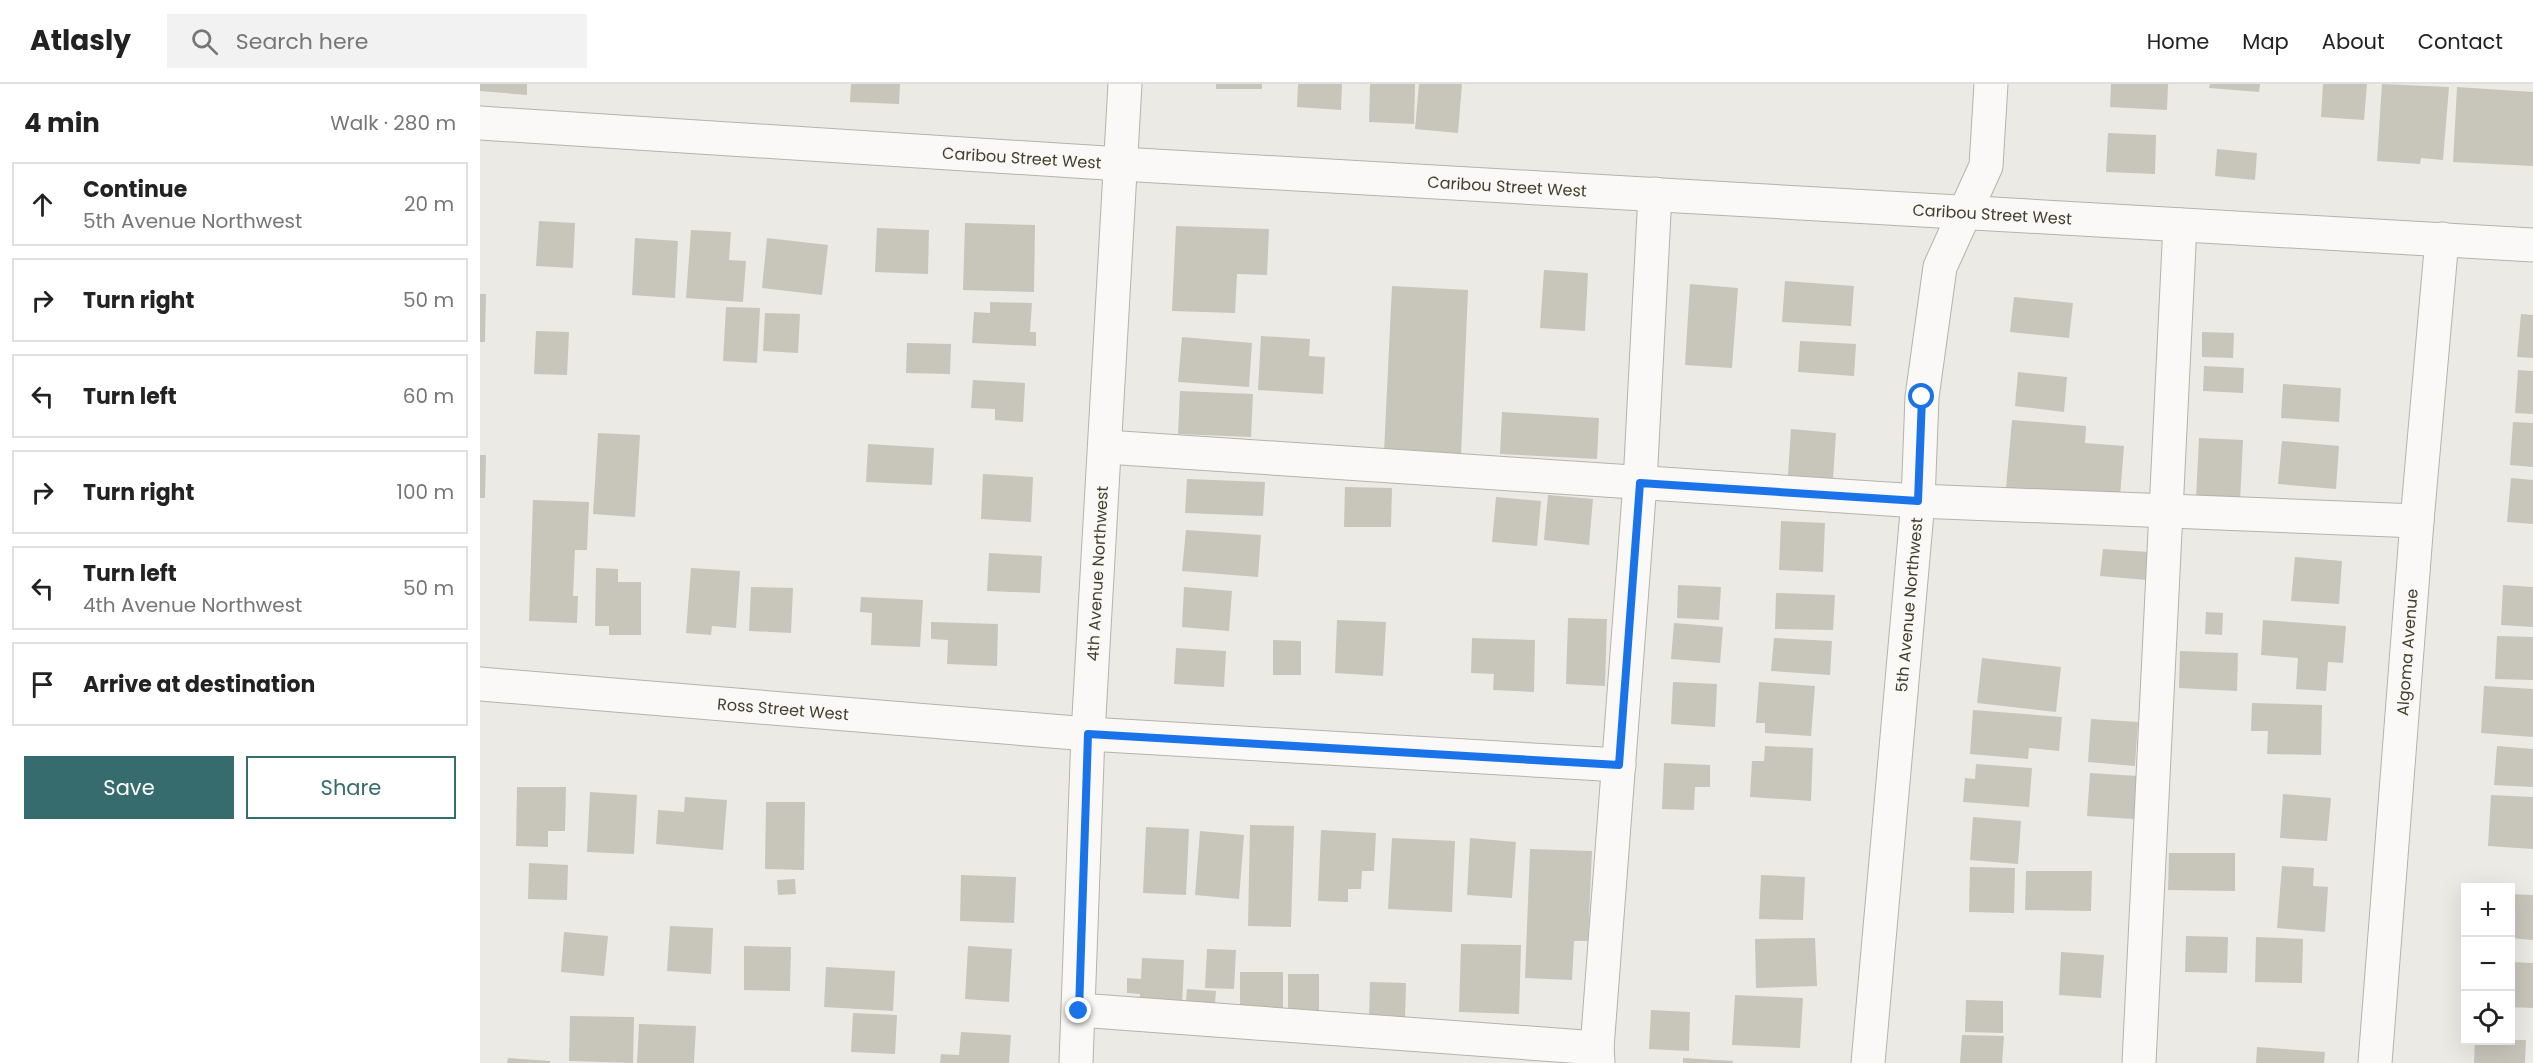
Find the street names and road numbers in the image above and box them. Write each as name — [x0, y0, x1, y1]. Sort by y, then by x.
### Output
street label: Caribou Street West — [942, 141, 1102, 174]
street label: Caribou Street West — [1427, 170, 1588, 202]
street label: Caribou Street West — [1912, 198, 2073, 230]
street label: 4th Avenue Northwest — [1081, 485, 1114, 662]
street label: 5th Avenue Northwest — [1890, 516, 1928, 693]
street label: Algoma Avenue — [2390, 588, 2423, 717]
street label: Ross Street West — [716, 692, 850, 726]

